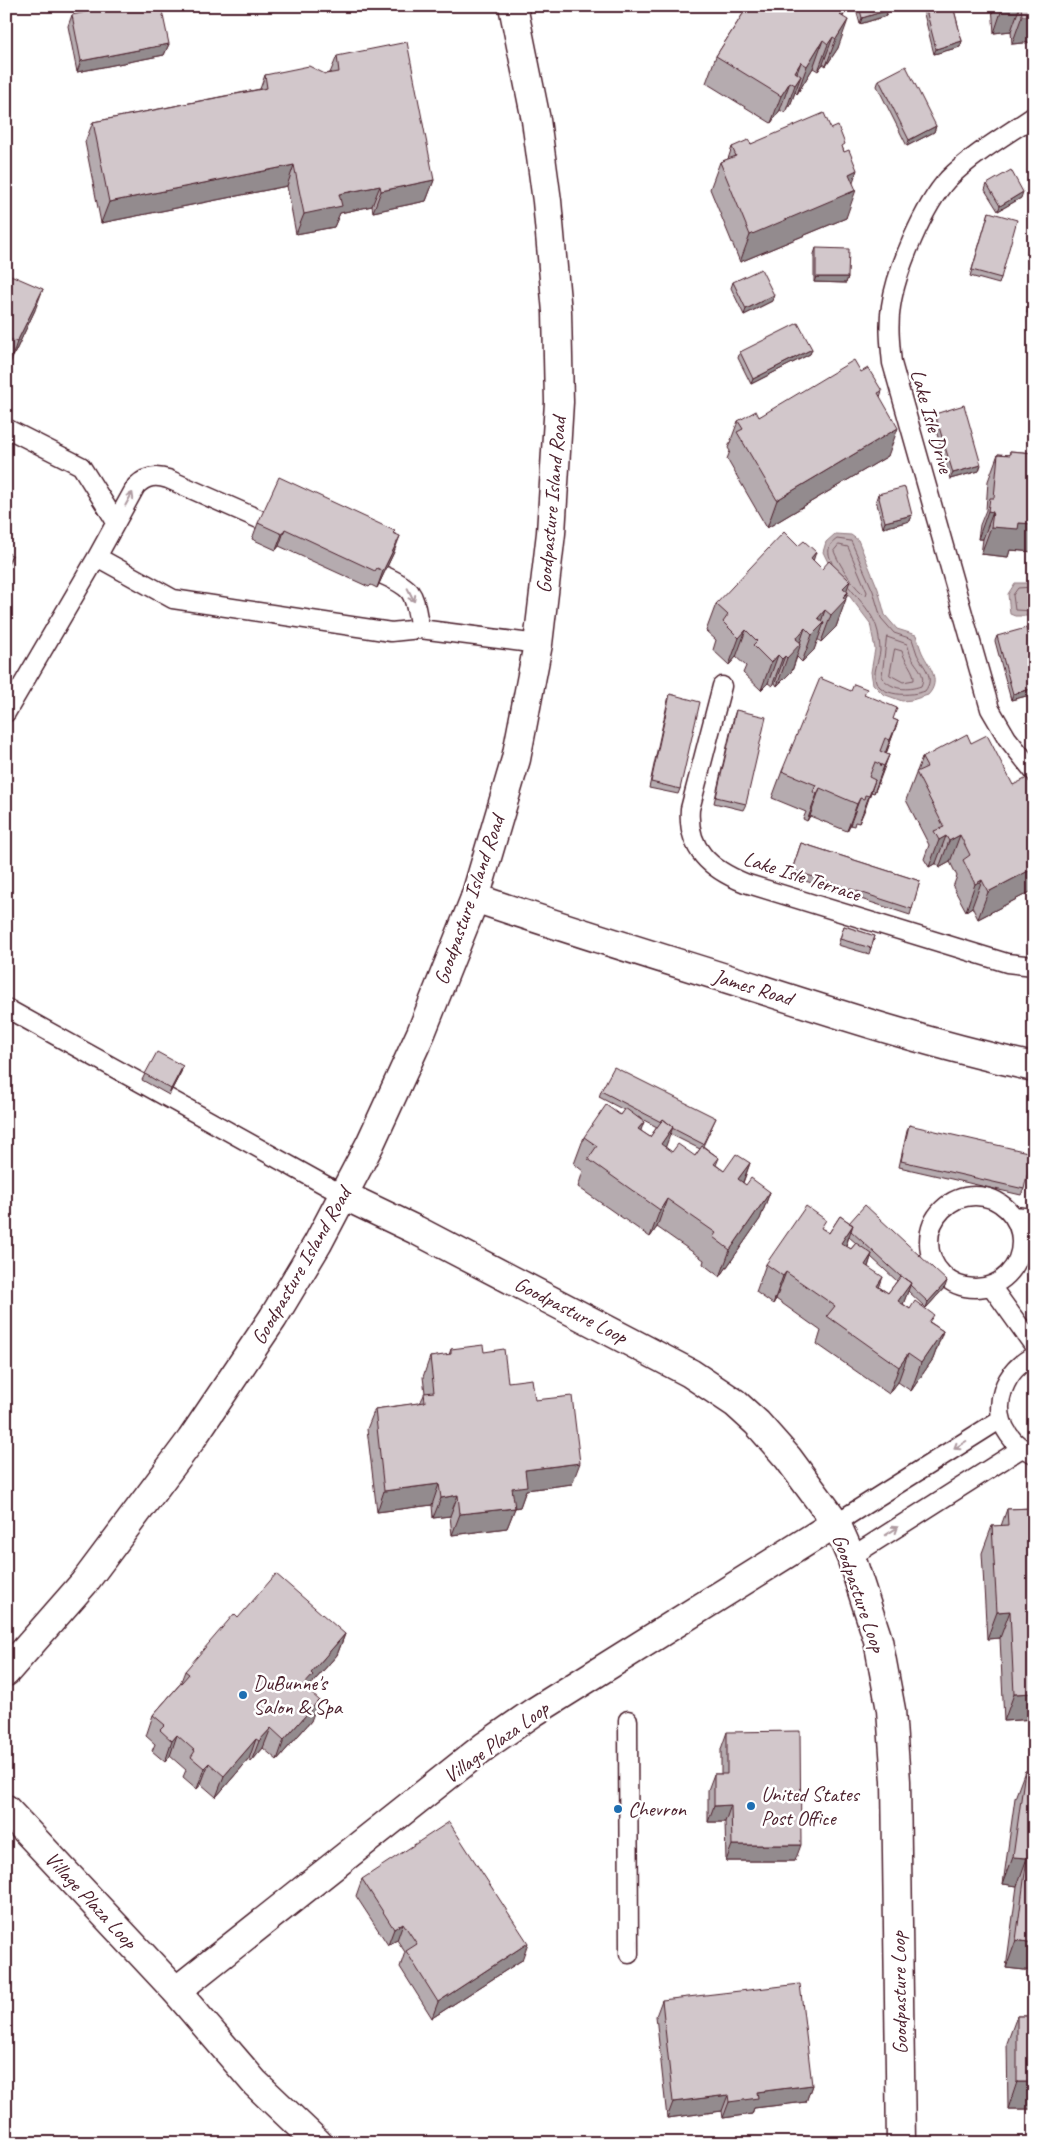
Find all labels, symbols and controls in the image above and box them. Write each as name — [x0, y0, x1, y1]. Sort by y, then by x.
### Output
street label: Lake Isle Drive — [905, 366, 959, 477]
street label: Goodpasture Island Road — [530, 412, 572, 594]
one-way arrow — [124, 491, 134, 506]
one-way arrow — [406, 587, 416, 602]
street label: Goodpasture Island Road — [428, 809, 511, 988]
street label: Lake Isle Terrace — [740, 845, 865, 907]
street label: James Road — [709, 962, 798, 1012]
street label: Goodpasture Island Road — [246, 1180, 358, 1349]
street label: Goodpasture Loop — [510, 1271, 633, 1350]
one-way arrow — [953, 1439, 967, 1450]
one-way arrow — [885, 1526, 899, 1536]
street label: Goodpasture Loop — [827, 1531, 892, 1657]
place label: DuBunne's Salon & Spa — [253, 1670, 344, 1720]
marker: DuBunne's Salon & Spa — [237, 1689, 249, 1701]
street label: Village Plaza Loop — [438, 1694, 555, 1789]
place label: United States Post Office — [761, 1781, 861, 1831]
place label: Chevron — [628, 1796, 686, 1822]
marker: United States Post Office — [745, 1800, 757, 1812]
marker: Chevron — [612, 1803, 624, 1815]
street label: Village Plaza Loop — [39, 1846, 144, 1956]
street label: Goodpasture Loop — [885, 1929, 913, 2055]

